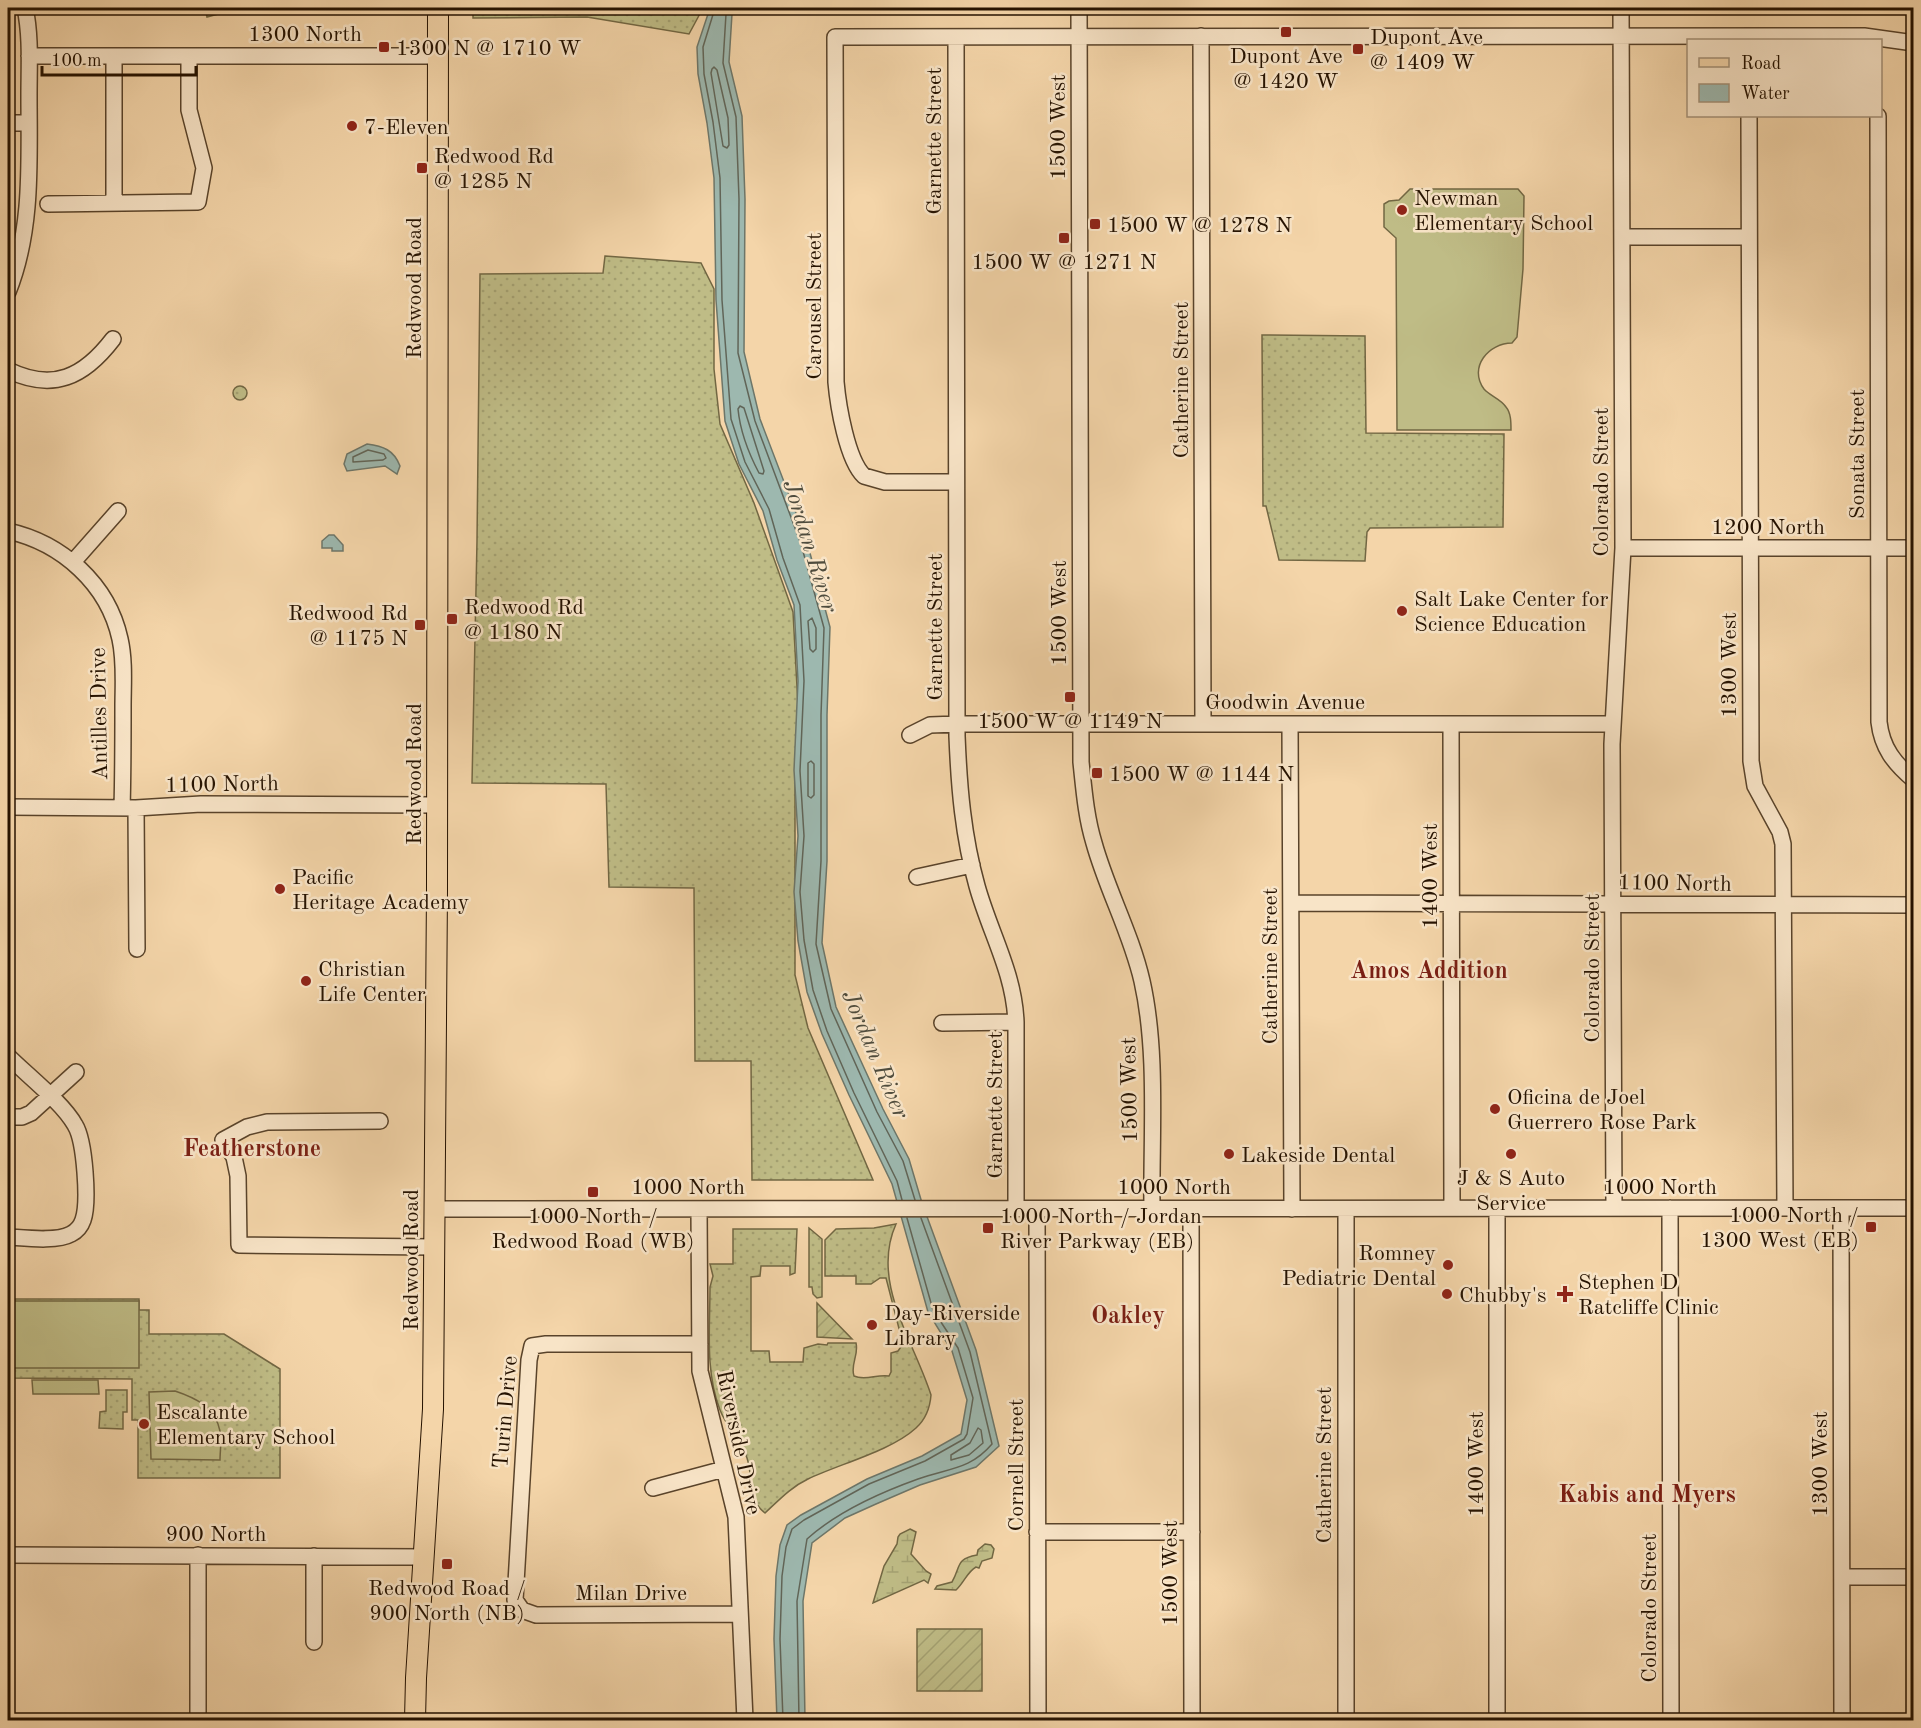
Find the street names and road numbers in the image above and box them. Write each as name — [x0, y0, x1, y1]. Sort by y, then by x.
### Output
street label: 1300 North — [248, 24, 362, 46]
street label: Garnette Street — [924, 67, 946, 215]
street label: 1500 West — [1048, 74, 1070, 180]
street label: Redwood Road — [404, 217, 426, 359]
street label: Carousel Street — [804, 232, 826, 380]
street label: Catherine Street — [1171, 302, 1193, 458]
street label: Sonata Street — [1847, 389, 1869, 519]
street label: Colorado Street — [1591, 407, 1613, 557]
street label: 1200 North — [1711, 517, 1825, 539]
street label: Garnette Street — [925, 553, 947, 701]
street label: 1500 West — [1049, 560, 1071, 666]
street label: 1300 West — [1719, 612, 1741, 718]
street label: Antilles Drive — [88, 647, 112, 781]
street label: Goodwin Avenue — [1205, 692, 1365, 714]
street label: Redwood Road — [404, 703, 426, 845]
street label: 1100 North — [165, 773, 279, 797]
street label: 1400 West — [1420, 823, 1442, 929]
street label: 1100 North — [1618, 872, 1732, 896]
street label: Catherine Street — [1260, 888, 1282, 1044]
street label: Colorado Street — [1582, 893, 1604, 1043]
street label: Garnette Street — [985, 1031, 1007, 1179]
street label: 1500 West — [1118, 1037, 1142, 1143]
street label: 1000 North — [631, 1177, 745, 1199]
street label: 1000 North — [1117, 1177, 1231, 1199]
street label: 1000 North — [1603, 1177, 1717, 1199]
street label: Redwood Road — [401, 1189, 423, 1331]
street label: Turin Drive — [490, 1355, 522, 1470]
street label: Riverside Drive — [712, 1368, 764, 1517]
street label: Catherine Street — [1314, 1387, 1336, 1543]
street label: Cornell Street — [1006, 1398, 1028, 1532]
street label: 1400 West — [1466, 1411, 1488, 1517]
street label: 1300 West — [1810, 1411, 1832, 1517]
street label: 1500 West — [1160, 1520, 1182, 1626]
street label: 900 North — [166, 1524, 267, 1546]
street label: Colorado Street — [1639, 1533, 1661, 1683]
street label: Milan Drive — [575, 1583, 687, 1605]

